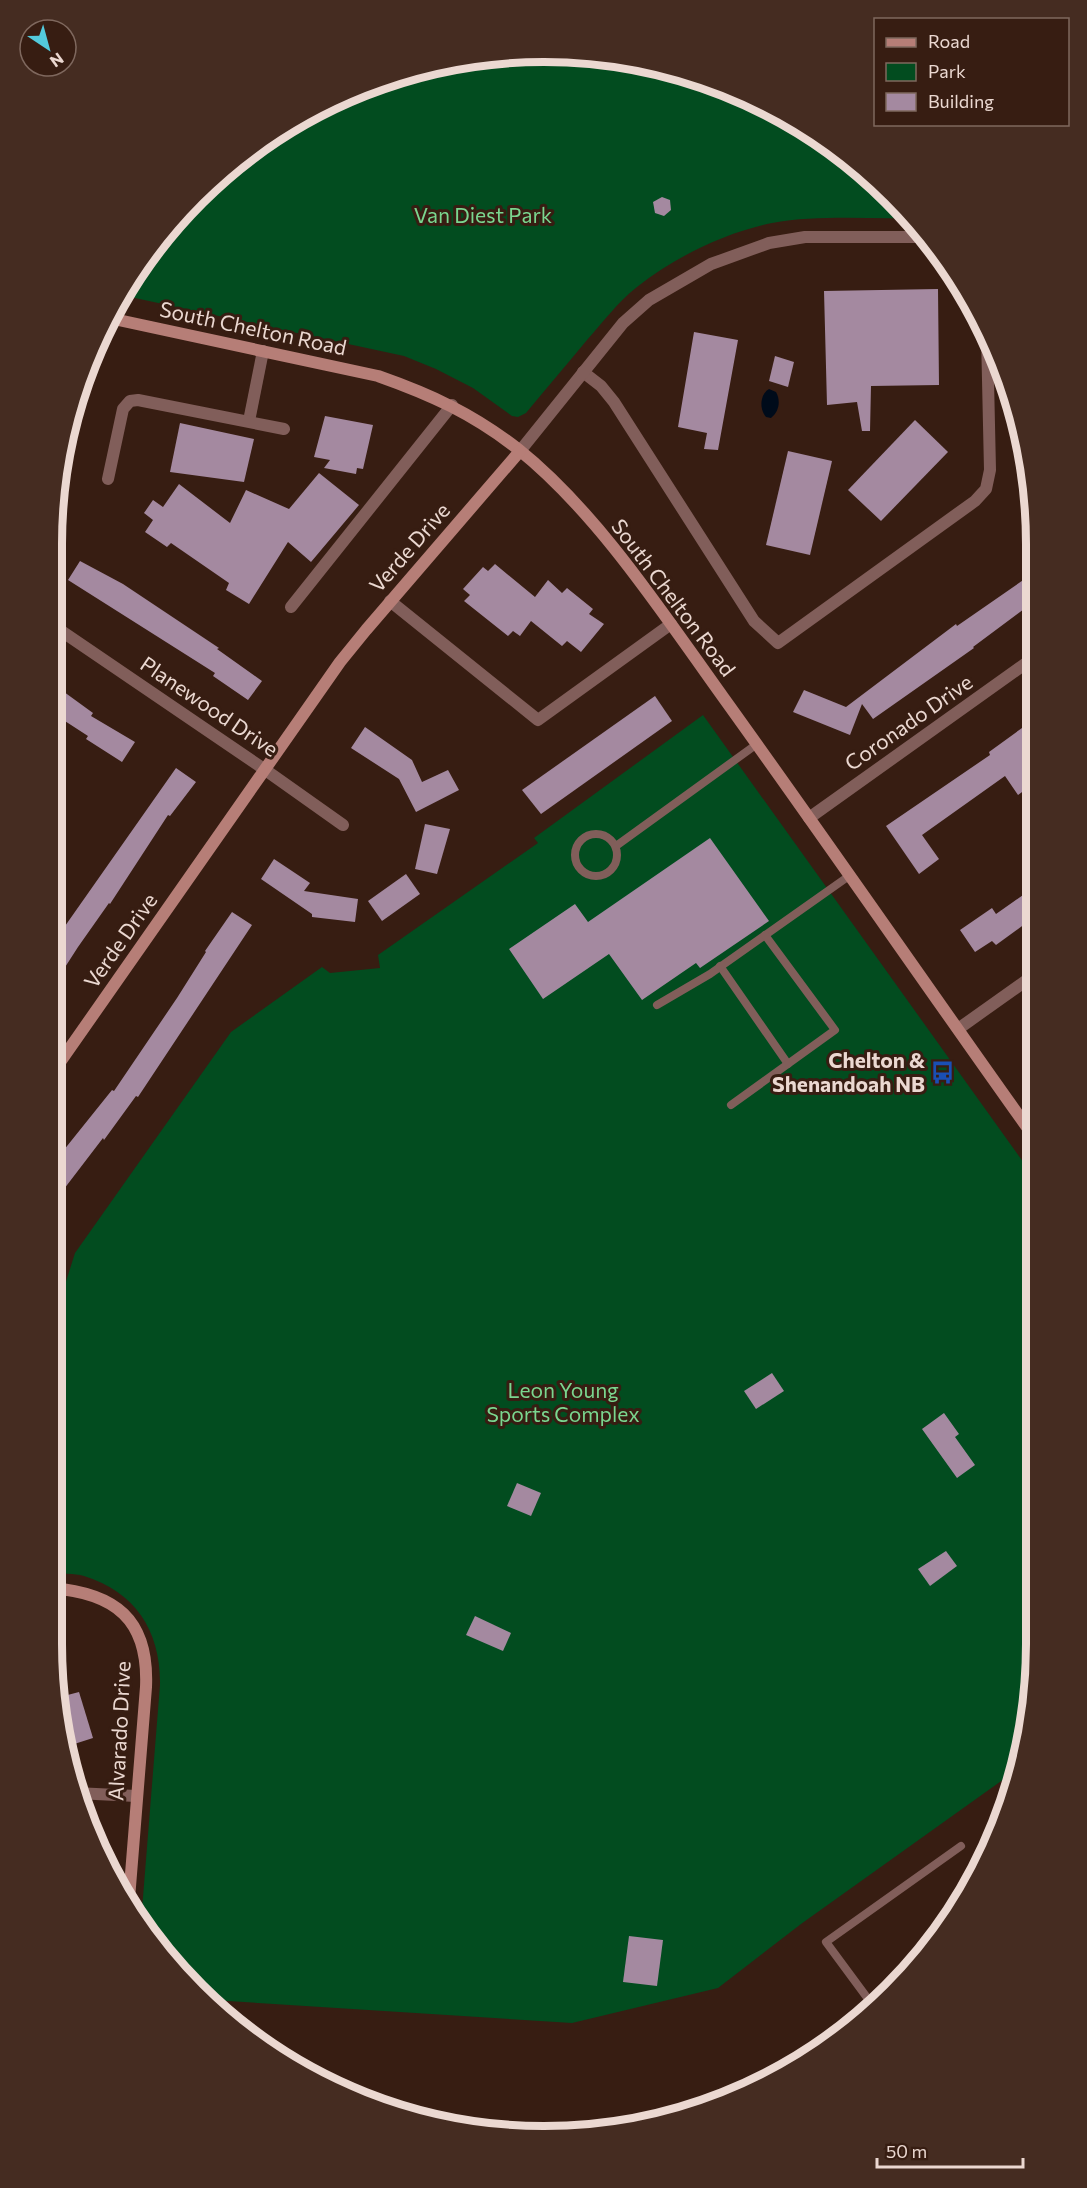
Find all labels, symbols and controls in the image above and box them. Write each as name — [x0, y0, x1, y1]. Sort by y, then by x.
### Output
north arrow — [18, 18, 78, 78]
legend — [874, 18, 1069, 126]
text: Road — [928, 30, 970, 52]
text: N — [47, 49, 68, 72]
text: Park — [928, 60, 966, 82]
text: Building — [928, 90, 994, 112]
park label: Van Diest Park — [414, 202, 552, 227]
street label: South Chelton Road — [158, 296, 349, 360]
street label: Verde Drive — [363, 497, 454, 597]
street label: South Chelton Road — [607, 514, 741, 681]
street label: Planewood Drive — [136, 650, 283, 761]
street label: Coronado Drive — [840, 669, 977, 775]
street label: Verde Drive — [78, 888, 162, 992]
place label: Chelton & Shenandoah NB — [772, 1047, 925, 1096]
bus stop icon: Chelton & Shenandoah NB — [930, 1060, 956, 1086]
park label: Leon Young Sports Complex — [486, 1377, 640, 1426]
street label: Alvarado Drive — [102, 1660, 135, 1801]
scale bar — [877, 2131, 1022, 2169]
text: 50 m — [886, 2140, 927, 2162]

